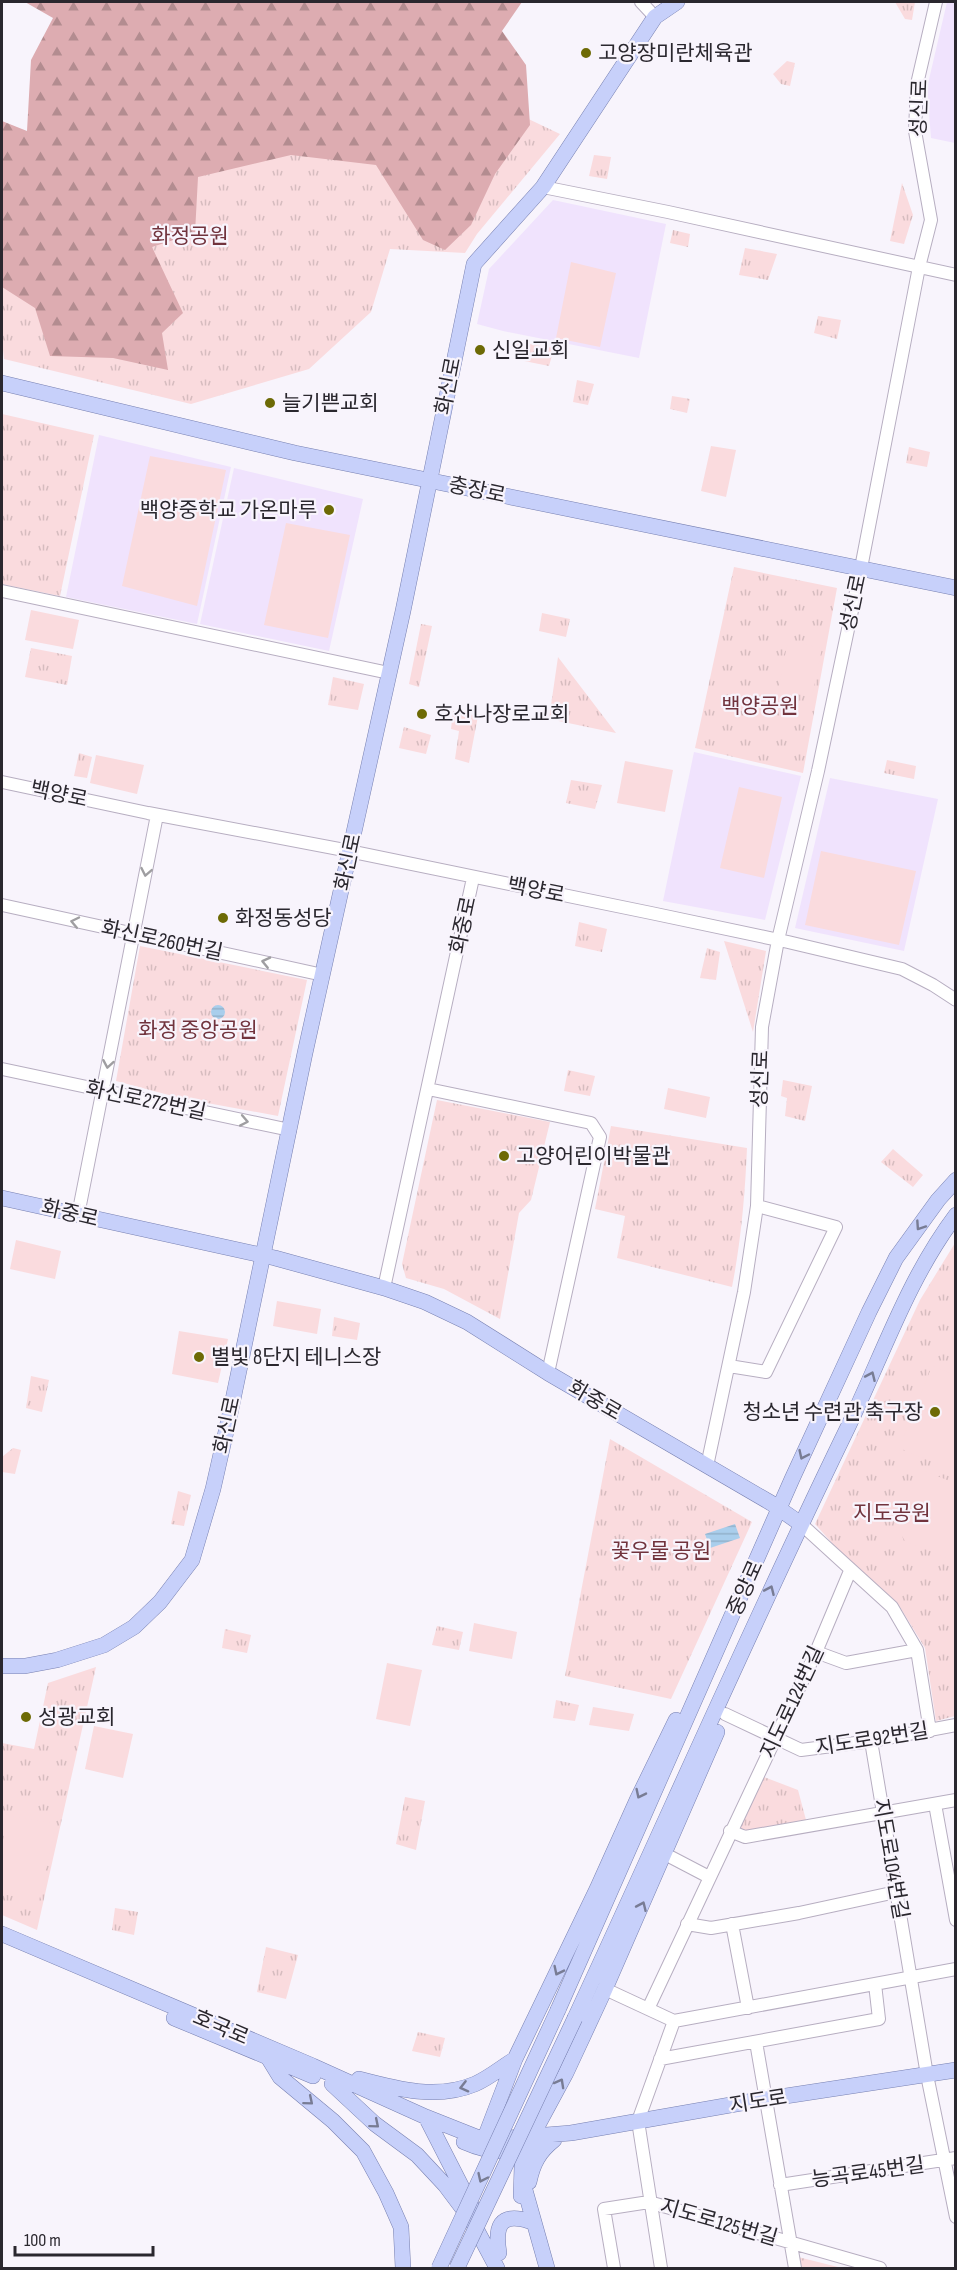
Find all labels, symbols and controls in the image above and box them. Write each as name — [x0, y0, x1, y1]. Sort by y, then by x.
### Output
place label: 고양장미란체육관 — [598, 41, 753, 66]
marker: 고양장미란체육관 — [579, 46, 593, 60]
street label: 성신로 — [906, 79, 933, 137]
park label: 화정공원 — [151, 224, 229, 249]
place label: 신일교회 — [492, 338, 569, 363]
marker: 신일교회 — [473, 343, 487, 357]
street label: 화신로 — [431, 355, 466, 417]
place label: 늘기쁜교회 — [282, 391, 379, 416]
marker: 늘기쁜교회 — [263, 396, 277, 410]
street label: 충장로 — [446, 472, 508, 509]
place label: 백양중학교 가온마루 — [140, 498, 317, 523]
marker: 백양중학교 가온마루 — [322, 503, 336, 517]
street label: 성신로 — [835, 572, 872, 634]
park label: 백양공원 — [721, 694, 799, 719]
place label: 호산나장로교회 — [434, 702, 569, 727]
marker: 호산나장로교회 — [415, 707, 429, 721]
street label: 백양로 — [28, 776, 90, 813]
street label: 화신로 — [330, 831, 367, 893]
one-way arrow — [140, 867, 153, 877]
street label: 백양로 — [505, 873, 567, 908]
street label: 화중로 — [445, 894, 482, 956]
place label: 화정동성당 — [235, 906, 332, 931]
marker: 화정동성당 — [216, 911, 230, 925]
street label: 화신로260번길 — [99, 915, 225, 966]
one-way arrow — [70, 916, 80, 929]
one-way arrow — [261, 956, 271, 969]
park label: 화정 중앙공원 — [138, 1018, 258, 1043]
street label: 성신로 — [747, 1050, 774, 1108]
one-way arrow — [102, 1058, 115, 1068]
street label: 화신로272번길 — [83, 1076, 208, 1125]
one-way arrow — [238, 1113, 248, 1126]
place label: 고양어린이박물관 — [516, 1144, 671, 1169]
marker: 고양어린이박물관 — [497, 1149, 511, 1163]
street label: 화중로 — [39, 1195, 101, 1232]
one-way arrow — [916, 1219, 927, 1230]
place label: 별빛 8단지 테니스장 — [211, 1345, 381, 1370]
marker: 별빛 8단지 테니스장 — [192, 1350, 206, 1364]
one-way arrow — [863, 1372, 875, 1383]
street label: 화중로 — [563, 1375, 626, 1426]
street label: 화신로 — [209, 1394, 246, 1456]
place label: 청소년 수련관 축구장 — [742, 1400, 923, 1425]
marker: 청소년 수련관 축구장 — [928, 1405, 942, 1419]
one-way arrow — [799, 1449, 811, 1460]
park label: 지도공원 — [853, 1501, 931, 1526]
park label: 꽃우물 공원 — [611, 1539, 711, 1564]
street label: 중앙로 — [722, 1557, 769, 1620]
one-way arrow — [763, 1586, 775, 1597]
street label: 지도로124번길 — [755, 1642, 829, 1763]
place label: 성광교회 — [38, 1705, 115, 1730]
marker: 성광교회 — [19, 1710, 33, 1724]
street label: 지도로92번길 — [814, 1718, 931, 1761]
one-way arrow — [635, 1787, 647, 1798]
street label: 지도로104번길 — [868, 1797, 913, 1921]
one-way arrow — [634, 1902, 646, 1913]
one-way arrow — [554, 1964, 566, 1975]
street label: 호국로 — [189, 2005, 252, 2050]
one-way arrow — [459, 2079, 469, 2092]
one-way arrow — [553, 2079, 564, 2090]
street label: 지도로 — [727, 2085, 789, 2118]
one-way arrow — [302, 2094, 313, 2105]
one-way arrow — [368, 2116, 379, 2127]
street label: 능곡로45번길 — [810, 2152, 926, 2193]
one-way arrow — [478, 2171, 490, 2182]
street label: 지도로125번길 — [657, 2194, 781, 2251]
scale bar — [15, 2219, 153, 2257]
text: 100 m — [24, 2230, 61, 2251]

